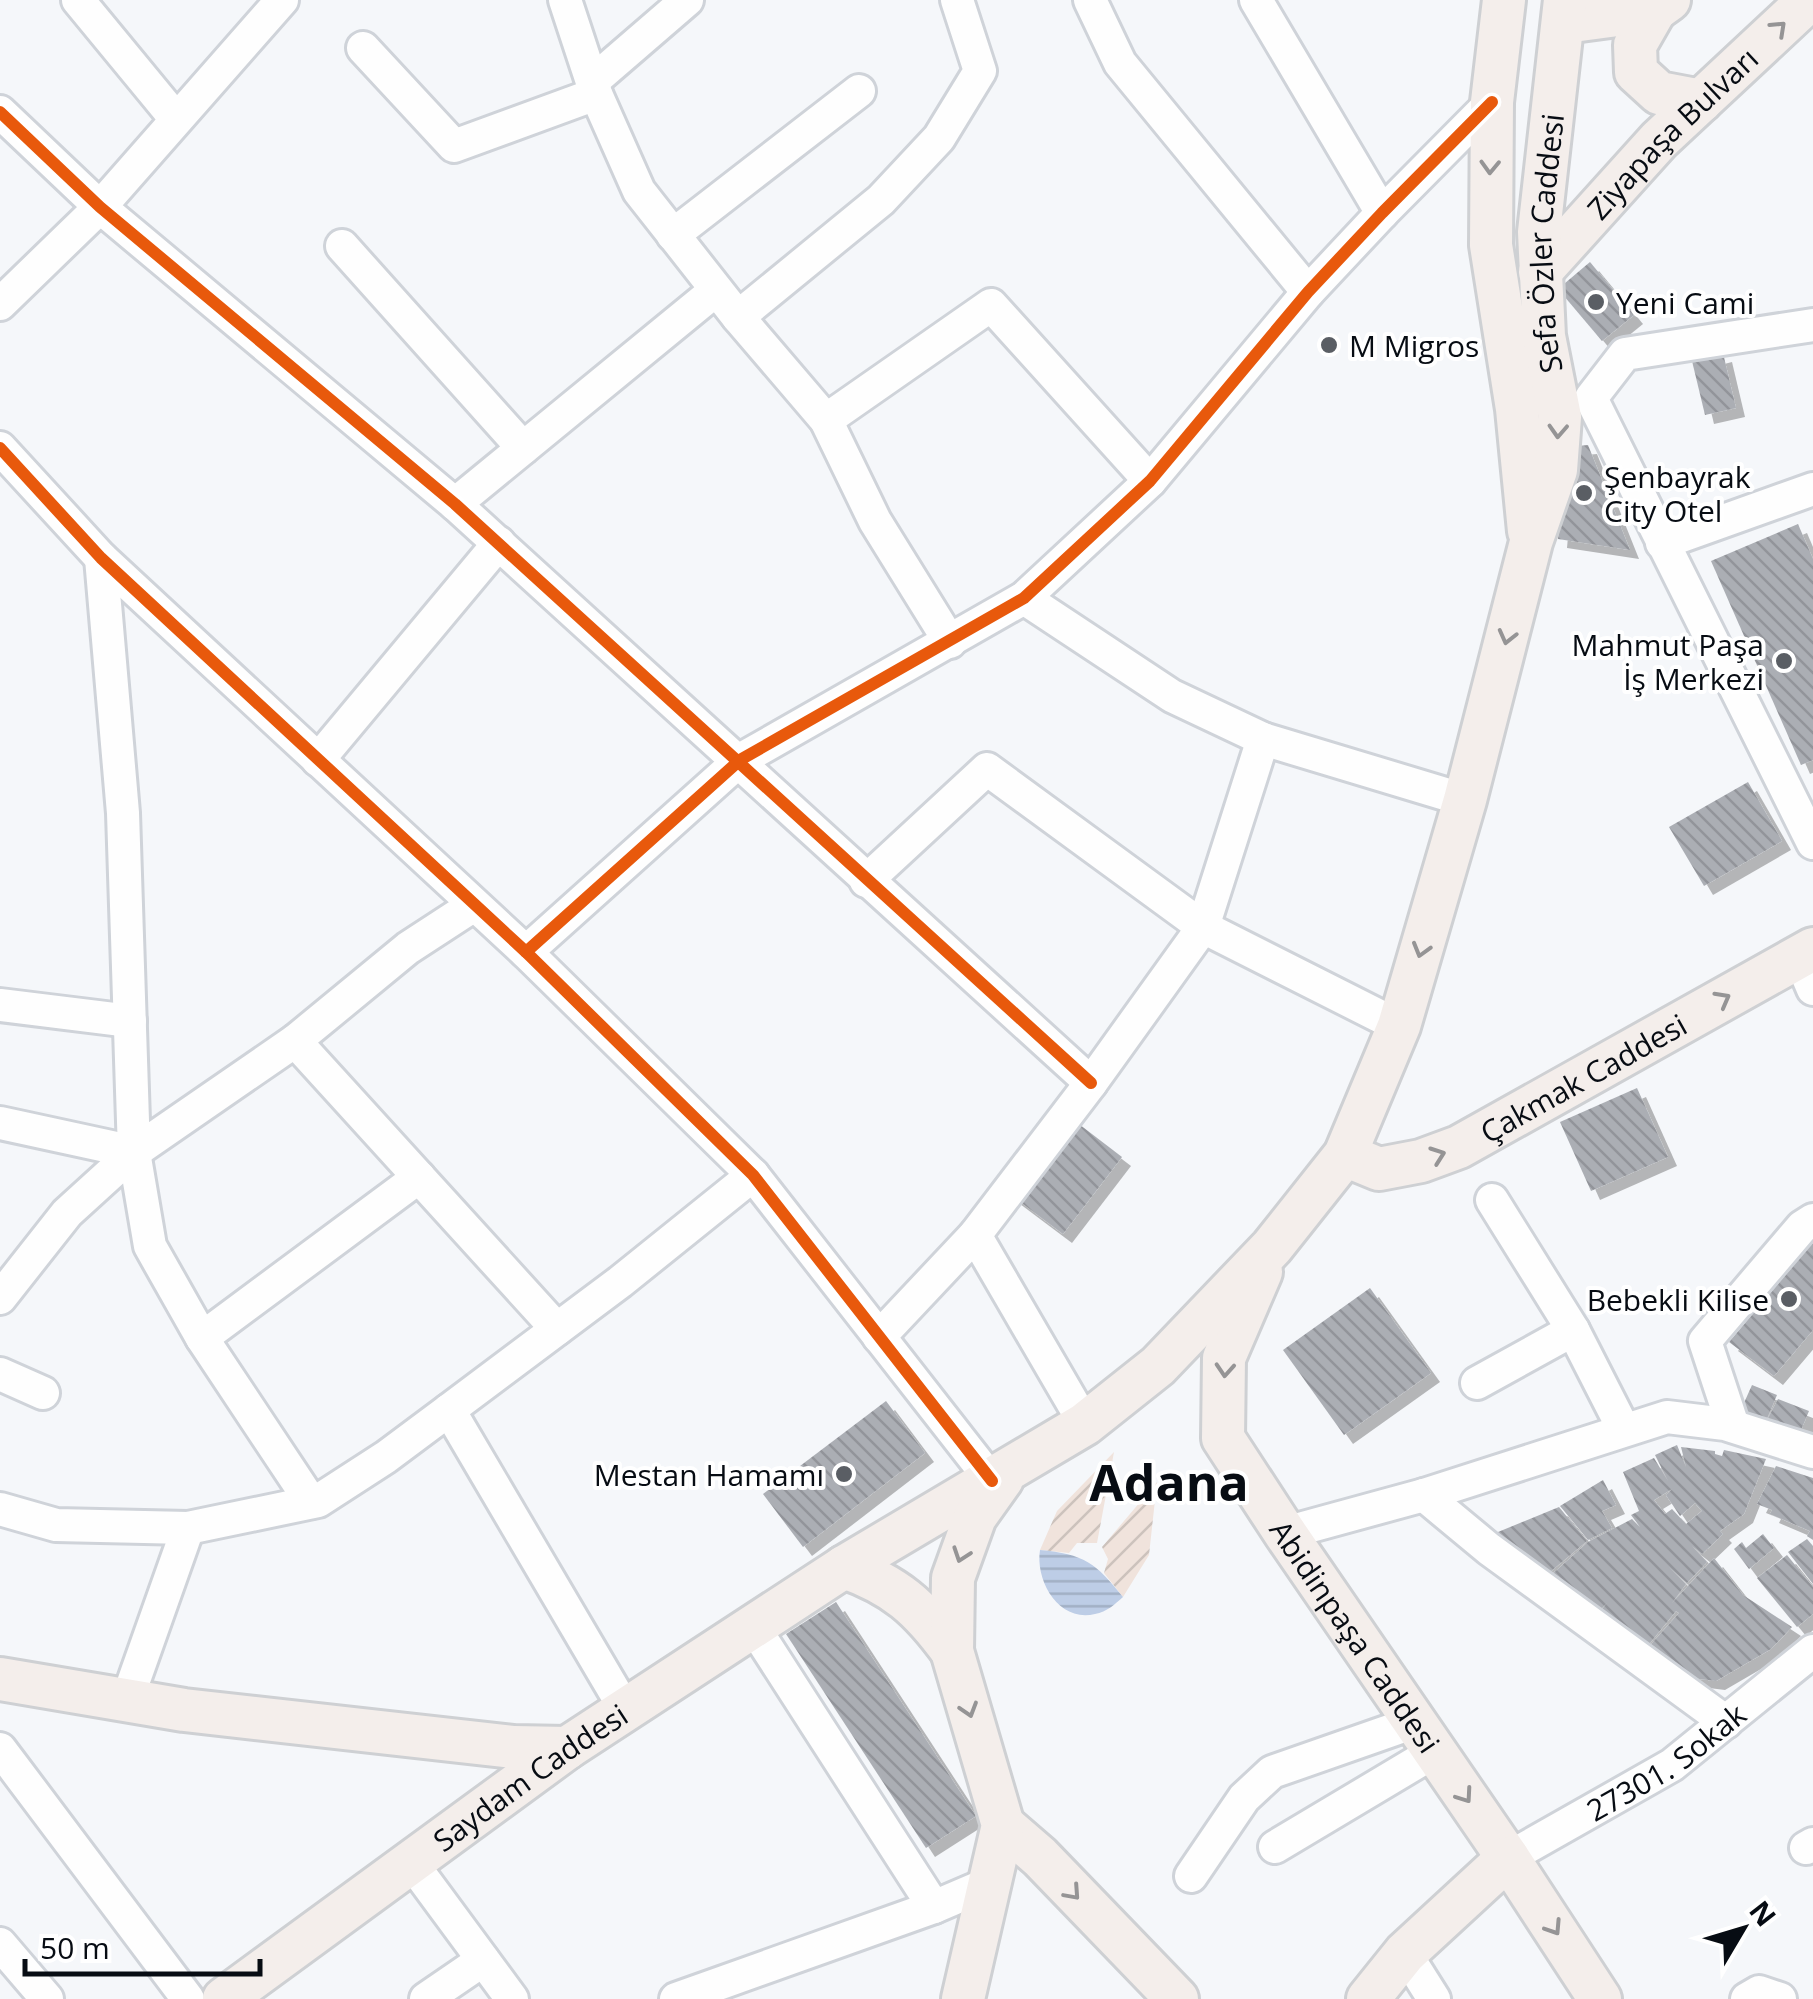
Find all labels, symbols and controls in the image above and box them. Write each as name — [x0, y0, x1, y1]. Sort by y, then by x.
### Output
one-way arrow — [1768, 22, 1786, 40]
street label: Ziyapaşa Bulvarı — [1577, 38, 1766, 227]
street label: Sefa Özler Caddesi — [1519, 111, 1573, 377]
one-way arrow — [1480, 159, 1501, 175]
place label: Yeni Cami — [1616, 282, 1754, 323]
marker: Yeni Cami — [1585, 291, 1607, 313]
place label: M Migros — [1349, 325, 1479, 366]
marker: M Migros — [1318, 334, 1340, 356]
one-way arrow — [1548, 423, 1569, 439]
place label: Şenbayrak City Otel — [1604, 456, 1751, 531]
marker: Şenbayrak City Otel — [1573, 482, 1595, 504]
place label: Mahmut Paşa İş Merkezi — [1572, 624, 1764, 699]
one-way arrow — [1497, 628, 1518, 645]
marker: Mahmut Paşa İş Merkezi — [1773, 650, 1795, 672]
one-way arrow — [1412, 941, 1433, 958]
one-way arrow — [1712, 991, 1730, 1011]
street label: Çakmak Caddesi — [1472, 1004, 1693, 1152]
one-way arrow — [1429, 1146, 1446, 1167]
place label: Bebekli Kilise — [1587, 1279, 1769, 1320]
marker: Bebekli Kilise — [1778, 1288, 1800, 1310]
one-way arrow — [1215, 1362, 1236, 1378]
district label: Adana — [1089, 1448, 1249, 1516]
place label: Mestan Hamamı — [594, 1454, 824, 1495]
marker: Mestan Hamamı — [833, 1463, 855, 1485]
street label: Abidinpaşa Caddesi — [1261, 1512, 1450, 1761]
one-way arrow — [952, 1545, 972, 1562]
street label: 27301. Sokak — [1579, 1693, 1754, 1830]
street label: Saydam Caddesi — [424, 1694, 635, 1860]
one-way arrow — [957, 1701, 978, 1718]
one-way arrow — [1453, 1784, 1471, 1803]
north arrow — [1693, 1879, 1793, 1979]
one-way arrow — [1062, 1881, 1080, 1900]
text: N — [1742, 1892, 1785, 1934]
scale bar — [25, 1914, 260, 1976]
one-way arrow — [1542, 1918, 1561, 1936]
text: 50 m — [40, 1927, 110, 1968]

